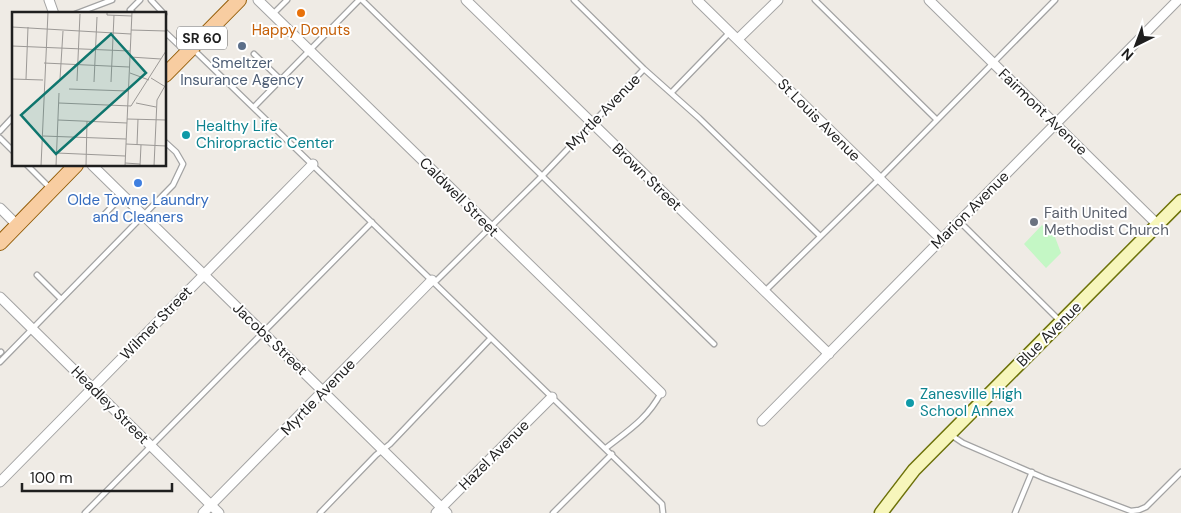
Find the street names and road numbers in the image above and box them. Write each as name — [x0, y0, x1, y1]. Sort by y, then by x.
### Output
road number: SR 60 — [177, 26, 227, 49]
street label: Fairmont Avenue — [994, 64, 1092, 160]
street label: Myrtle Avenue — [561, 69, 645, 155]
street label: St Louis Avenue — [773, 74, 865, 166]
street label: Brown Street — [608, 139, 686, 215]
street label: Caldwell Street — [415, 153, 503, 241]
street label: Marion Avenue — [927, 167, 1013, 253]
street label: Wilmer Street — [116, 282, 196, 364]
street label: Blue Avenue — [1012, 297, 1086, 371]
street label: Jacobs Street — [228, 298, 312, 380]
street label: Myrtle Avenue — [276, 354, 360, 440]
street label: Headley Street — [67, 362, 153, 448]
street label: Hazel Avenue — [454, 415, 534, 495]

